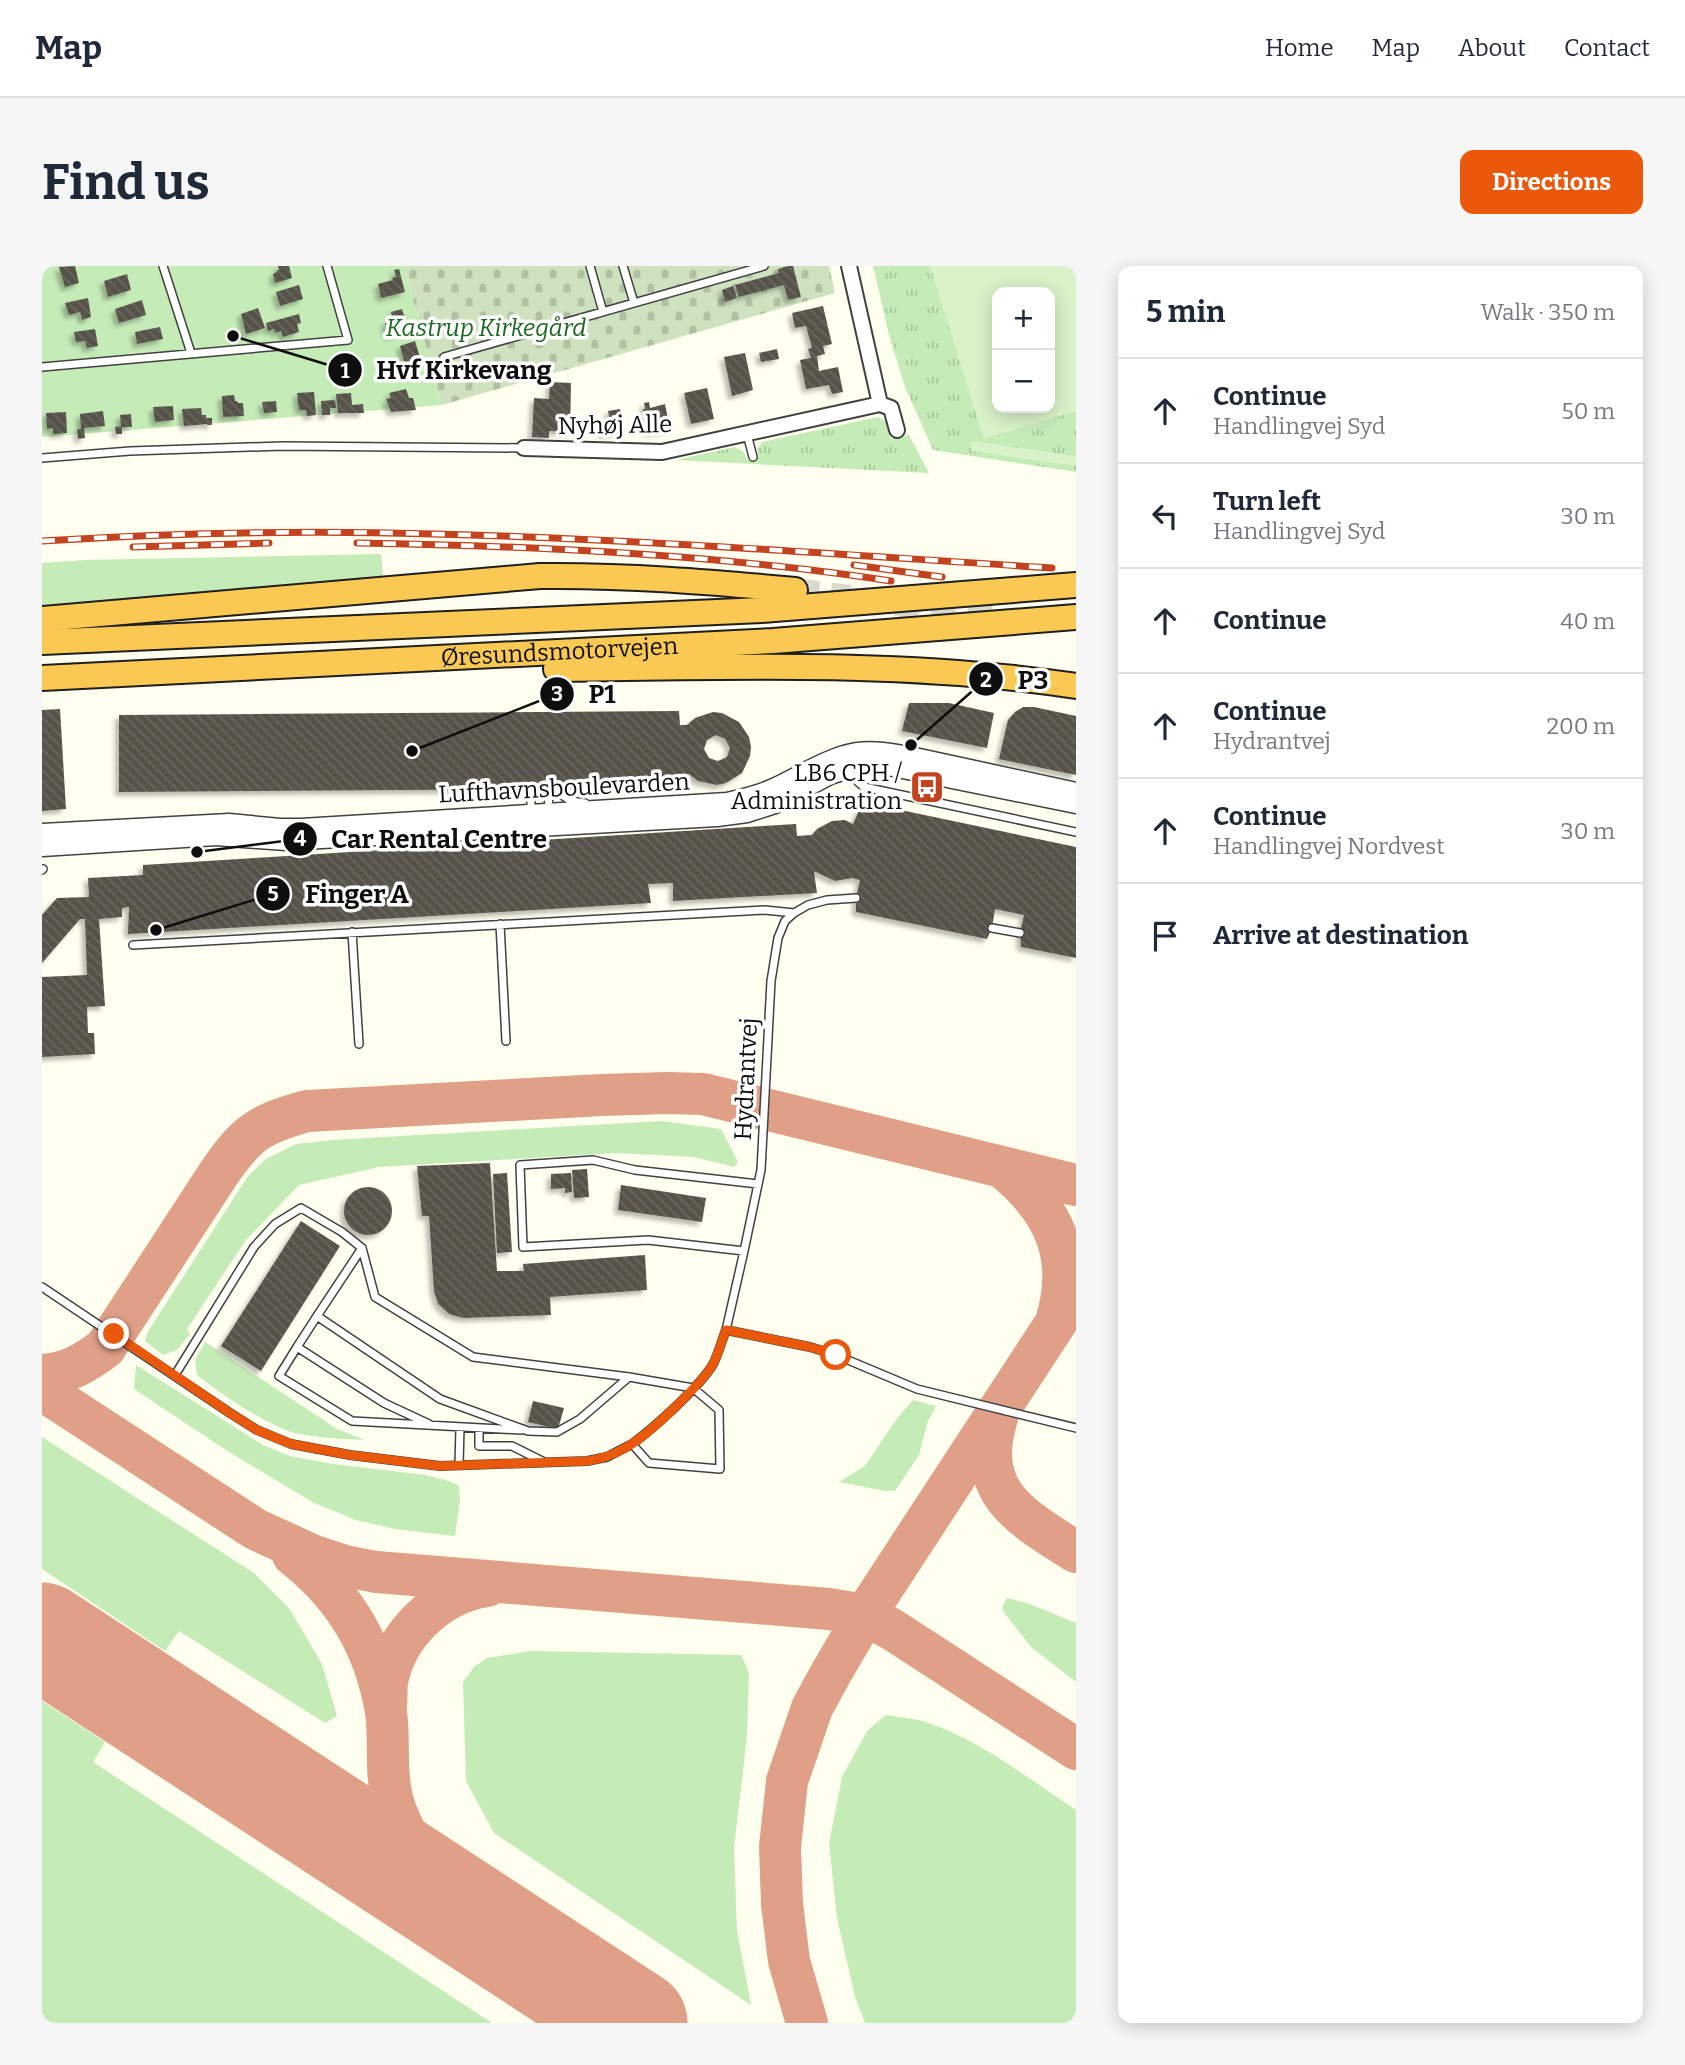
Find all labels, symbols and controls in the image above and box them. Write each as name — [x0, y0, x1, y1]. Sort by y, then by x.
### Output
text: Map — [35, 28, 102, 68]
text: Home — [1265, 34, 1334, 62]
text: Map — [1372, 34, 1420, 62]
text: About — [1458, 34, 1526, 62]
text: Contact — [1564, 34, 1650, 62]
button: Directions — [1460, 150, 1643, 214]
text: Find us — [42, 153, 210, 212]
map controls — [992, 287, 1055, 413]
button: + — [992, 287, 1055, 350]
text: 5 min — [1146, 294, 1225, 330]
text: Walk · 350 m — [1480, 298, 1615, 326]
park label: Kastrup Kirkegård — [386, 314, 586, 342]
callout: Hvf Kirkevang — [328, 347, 566, 394]
button: − — [992, 350, 1055, 413]
text: Hvf Kirkevang — [376, 355, 552, 386]
text: 1 — [340, 358, 350, 384]
text: Continue — [1213, 381, 1327, 412]
icon: ahead — [1146, 392, 1184, 430]
text: 50 m — [1561, 397, 1615, 425]
street label: Nyhøj Alle — [558, 410, 672, 440]
text: Handlingvej Syd — [1213, 412, 1385, 440]
text: Turn left — [1213, 486, 1321, 517]
icon: left — [1146, 497, 1184, 535]
text: 30 m — [1561, 502, 1615, 530]
text: Handlingvej Syd — [1213, 517, 1385, 545]
icon: ahead — [1146, 602, 1184, 640]
text: Continue — [1213, 605, 1327, 636]
text: 40 m — [1560, 607, 1615, 635]
street label: Øresundsmotorvejen — [440, 632, 679, 672]
callout: P3 — [969, 656, 1062, 703]
text: P3 — [1018, 665, 1048, 696]
text: 2 — [980, 667, 992, 693]
callout: P1 — [539, 670, 629, 717]
text: P1 — [588, 679, 616, 710]
text: 3 — [551, 681, 563, 707]
text: Continue — [1213, 696, 1327, 727]
icon: ahead — [1146, 707, 1184, 745]
text: 200 m — [1546, 712, 1615, 740]
text: Hydrantvej — [1213, 727, 1331, 755]
place label: LB6 CPH / Administration — [731, 759, 902, 815]
street label: Lufthavnsboulevarden — [438, 767, 690, 809]
bus stop icon: LB6 CPH / Administration — [908, 768, 946, 806]
text: Continue — [1213, 801, 1327, 832]
icon: ahead — [1146, 812, 1184, 850]
callout: Car Rental Centre — [282, 815, 561, 862]
text: 30 m — [1561, 817, 1615, 845]
text: Car Rental Centre — [331, 824, 547, 855]
text: 4 — [294, 826, 307, 852]
text: Handlingvej Nordvest — [1213, 832, 1445, 860]
callout: Finger A — [256, 871, 422, 918]
text: Finger A — [305, 879, 409, 910]
text: 5 — [267, 881, 279, 907]
icon: arrive — [1146, 917, 1184, 955]
text: Arrive at destination — [1213, 920, 1468, 951]
street label: Hydrantvej — [729, 1017, 763, 1141]
route end — [98, 1318, 129, 1349]
route start — [820, 1339, 851, 1370]

